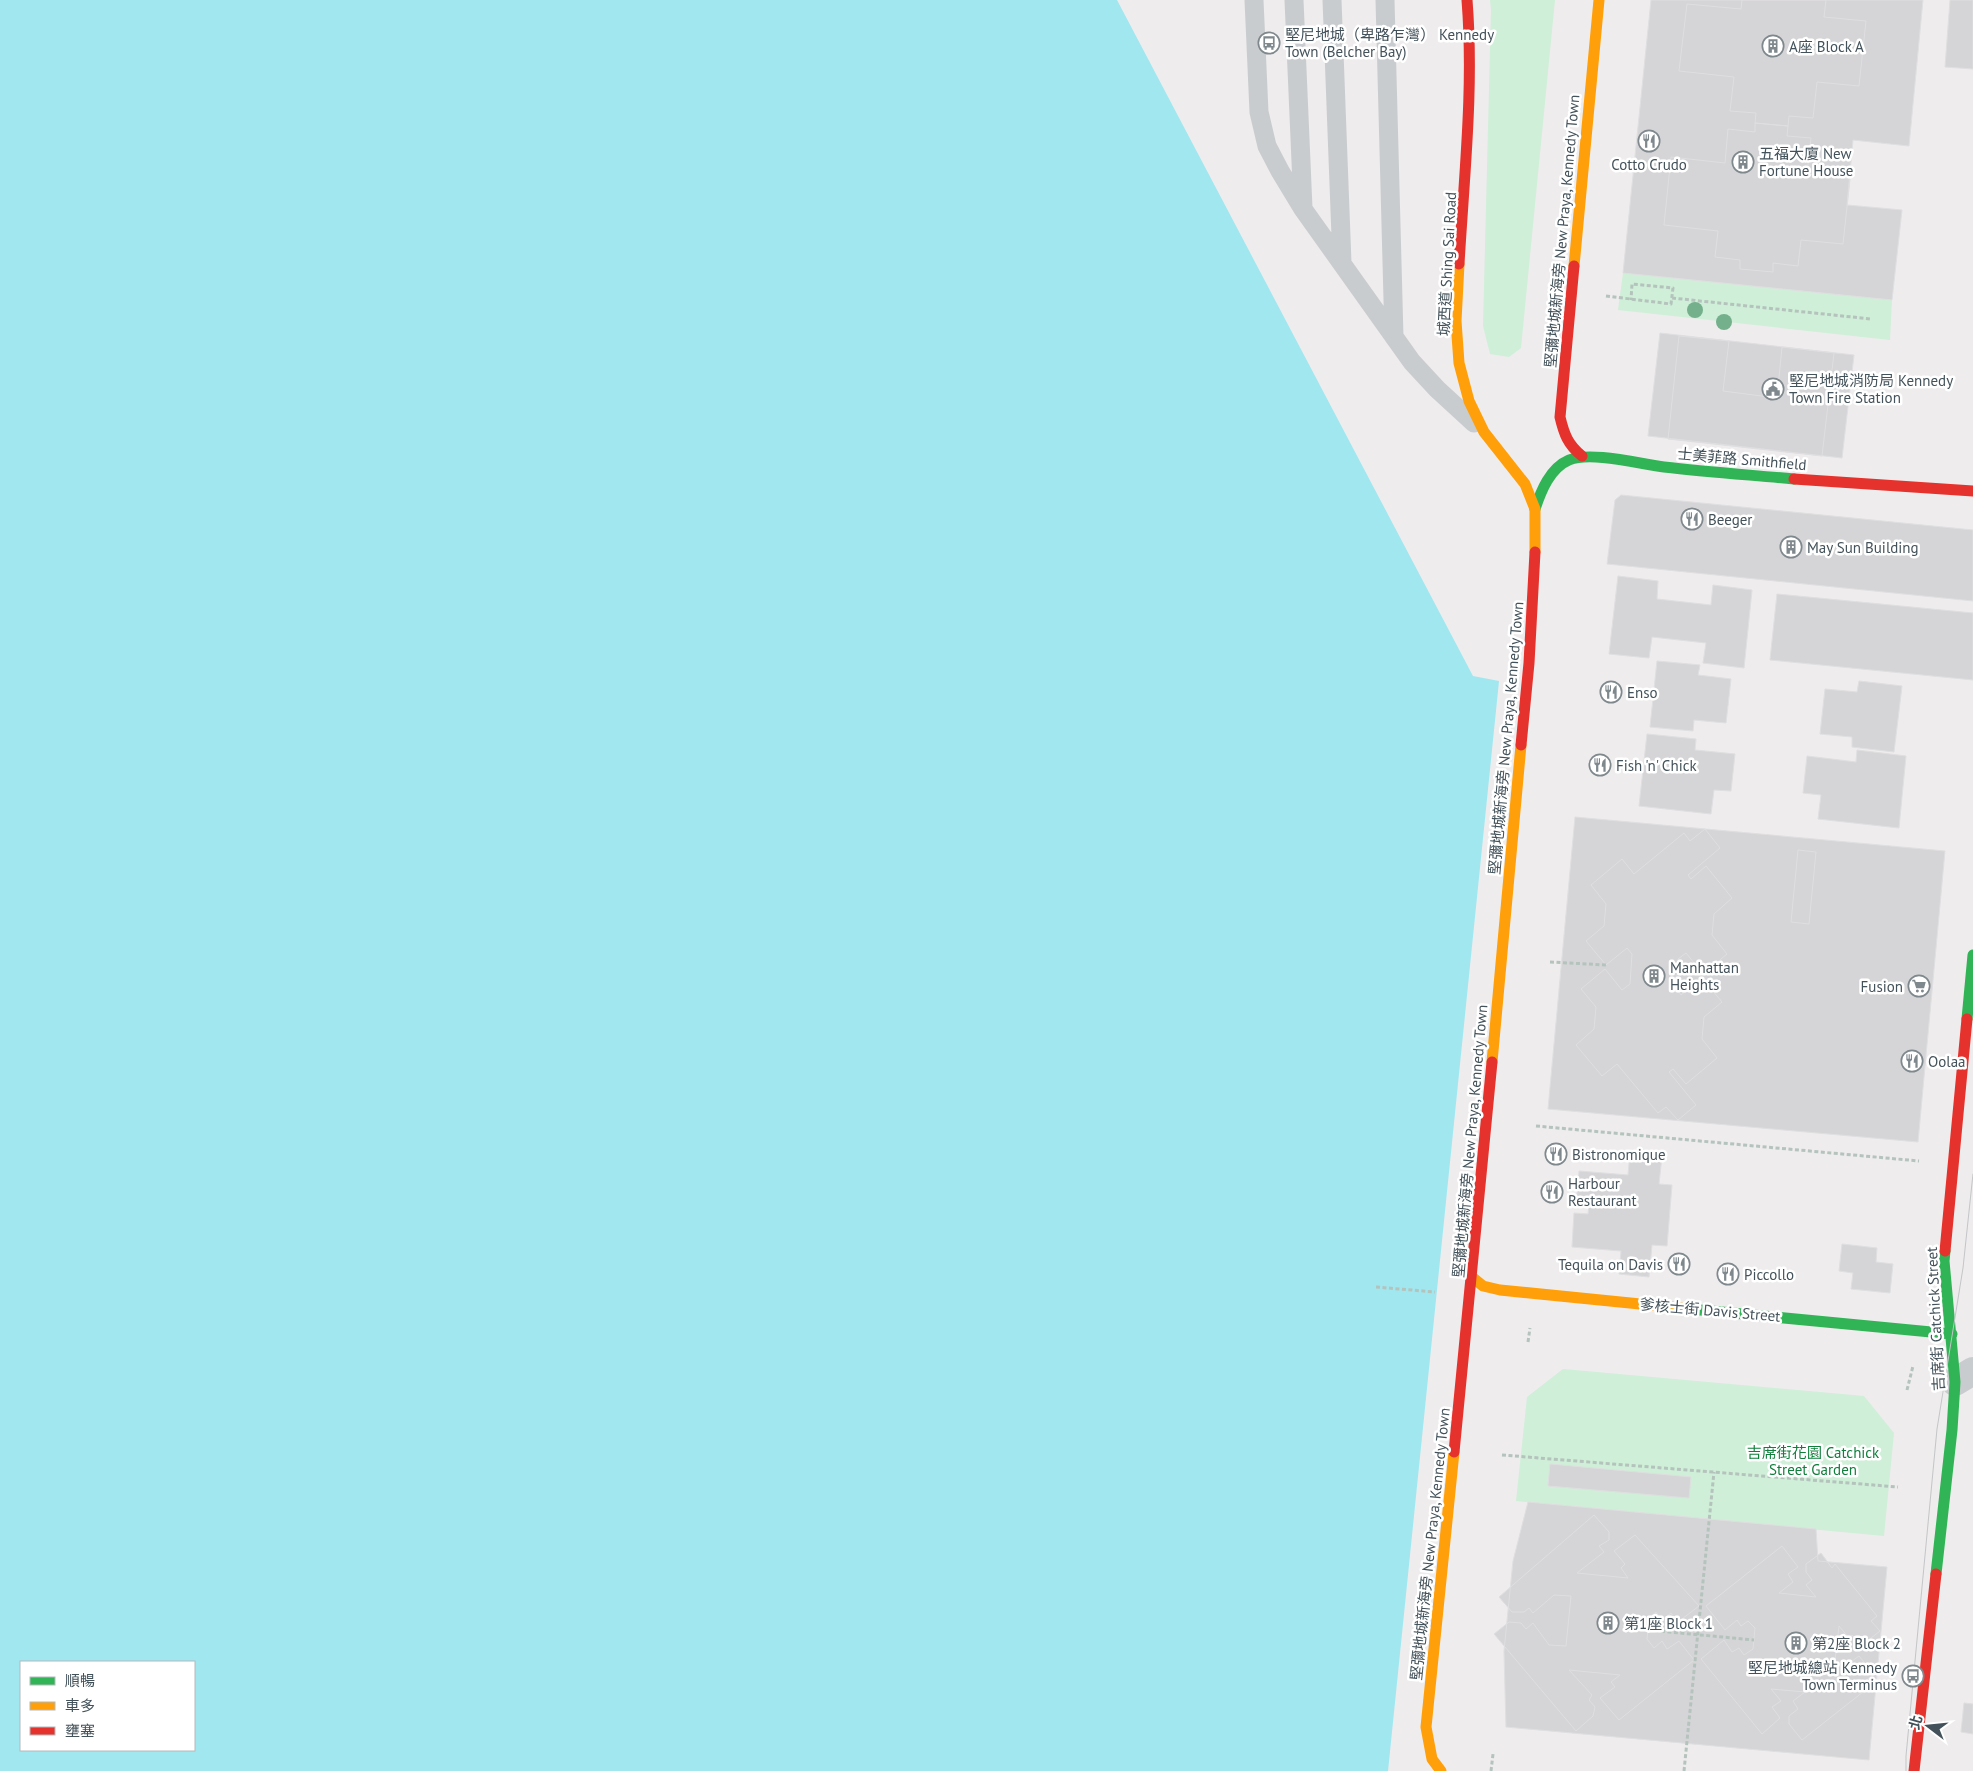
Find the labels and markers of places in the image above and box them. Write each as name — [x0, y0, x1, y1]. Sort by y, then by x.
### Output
place label: 堅尼地城（卑路乍灣） Kennedy Town (Belcher Bay) — [1285, 25, 1494, 61]
bus stop icon: 堅尼地城（卑路乍灣） Kennedy Town (Belcher Bay) — [1257, 31, 1281, 55]
building icon: A座 Block A — [1761, 34, 1785, 58]
place label: A座 Block A — [1789, 37, 1864, 56]
restaurant icon: Cotto Crudo — [1637, 129, 1661, 153]
place label: 五福大廈 New Fortune House — [1759, 144, 1854, 180]
building icon: 五福大廈 New Fortune House — [1731, 150, 1755, 174]
place label: Cotto Crudo — [1611, 155, 1687, 174]
place label: 堅尼地城消防局 Kennedy Town Fire Station — [1789, 371, 1953, 407]
public building icon: 堅尼地城消防局 Kennedy Town Fire Station — [1761, 377, 1785, 401]
restaurant icon: Beeger — [1680, 507, 1704, 531]
place label: Beeger — [1708, 510, 1752, 529]
building icon: May Sun Building — [1779, 535, 1803, 559]
place label: May Sun Building — [1807, 538, 1919, 557]
restaurant icon: Enso — [1599, 680, 1623, 704]
place label: Enso — [1627, 683, 1658, 702]
restaurant icon: Fish 'n' Chick — [1588, 753, 1612, 777]
place label: Fish 'n' Chick — [1616, 756, 1697, 775]
place label: Manhattan Heights — [1670, 958, 1739, 994]
building icon: Manhattan Heights — [1642, 964, 1666, 988]
supermarket icon: Fusion — [1907, 974, 1931, 998]
place label: Fusion — [1861, 977, 1903, 996]
restaurant icon: Oolaa — [1900, 1049, 1924, 1073]
place label: Oolaa — [1928, 1052, 1966, 1071]
restaurant icon: Bistronomique — [1544, 1142, 1568, 1166]
place label: Bistronomique — [1572, 1145, 1666, 1164]
place label: Harbour Restaurant — [1568, 1174, 1637, 1210]
restaurant icon: Harbour Restaurant — [1540, 1180, 1564, 1204]
restaurant icon: Tequila on Davis — [1667, 1252, 1691, 1276]
place label: Tequila on Davis — [1558, 1255, 1663, 1274]
restaurant icon: Piccollo — [1716, 1262, 1740, 1286]
place label: Piccollo — [1744, 1265, 1794, 1284]
building icon: 第1座 Block 1 — [1596, 1611, 1620, 1635]
place label: 第1座 Block 1 — [1624, 1614, 1713, 1633]
building icon: 第2座 Block 2 — [1784, 1631, 1808, 1655]
place label: 第2座 Block 2 — [1812, 1634, 1901, 1653]
place label: 堅尼地城總站 Kennedy Town Terminus — [1748, 1658, 1897, 1694]
bus stop icon: 堅尼地城總站 Kennedy Town Terminus — [1901, 1664, 1925, 1688]

